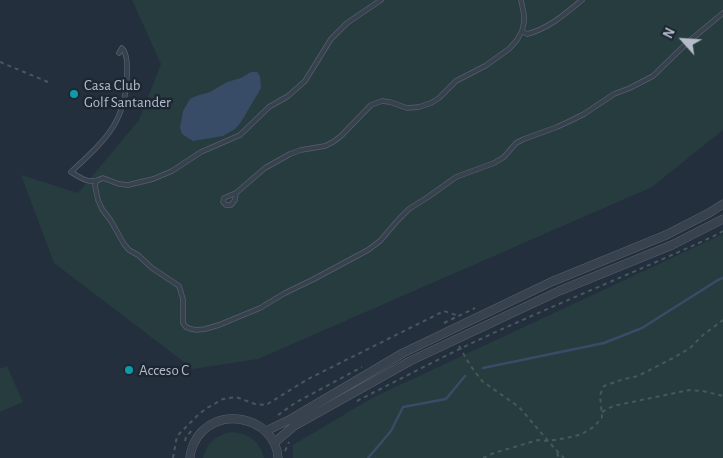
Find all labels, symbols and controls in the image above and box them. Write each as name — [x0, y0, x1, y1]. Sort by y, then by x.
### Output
north arrow — [658, 15, 708, 65]
text: N — [661, 26, 678, 41]
place label: Casa Club Golf Santander — [84, 76, 171, 111]
marker: Casa Club Golf Santander — [68, 88, 80, 100]
place label: Acceso C — [139, 361, 189, 379]
marker: Acceso C — [123, 364, 135, 376]

